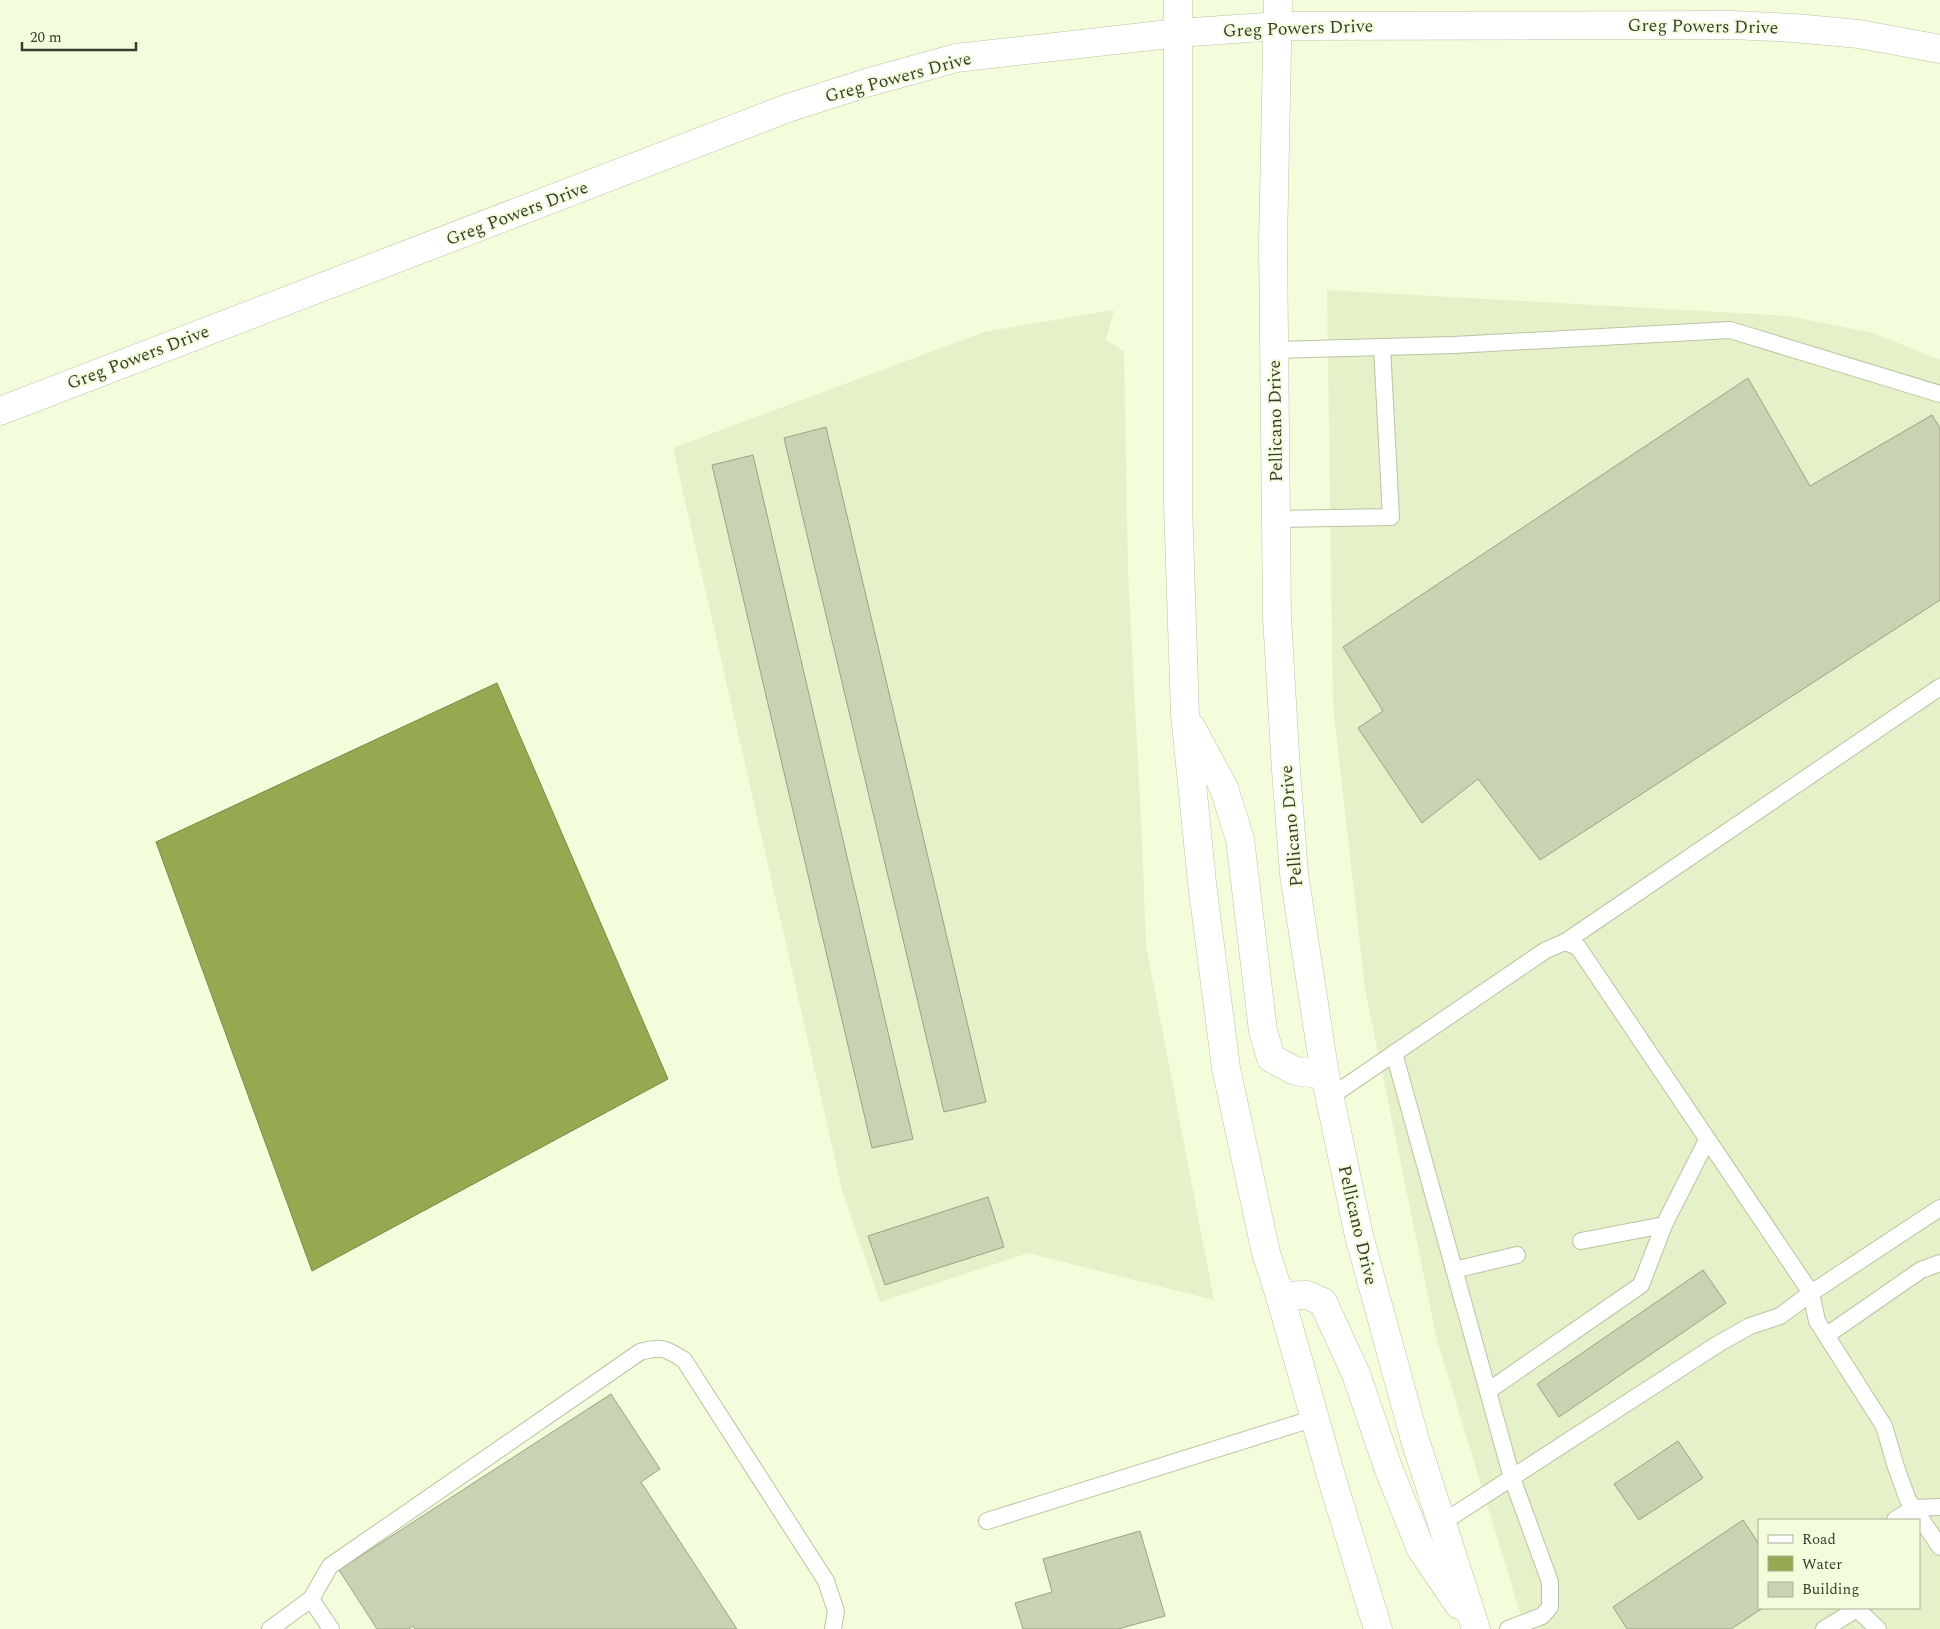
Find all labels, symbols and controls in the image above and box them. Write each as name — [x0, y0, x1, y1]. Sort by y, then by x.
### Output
street label: Greg Powers Drive — [1222, 12, 1374, 45]
street label: Greg Powers Drive — [1627, 12, 1779, 41]
scale bar — [22, 20, 136, 52]
text: 20 m — [30, 26, 62, 49]
street label: Greg Powers Drive — [822, 45, 974, 110]
street label: Greg Powers Drive — [442, 174, 592, 253]
street label: Greg Powers Drive — [63, 318, 213, 397]
street label: Pellicano Drive — [1261, 360, 1290, 482]
street label: Pellicano Drive — [1273, 764, 1310, 888]
street label: Pellicano Drive — [1331, 1163, 1384, 1288]
legend — [1758, 1519, 1920, 1609]
text: Road — [1802, 1528, 1836, 1551]
text: Water — [1802, 1553, 1842, 1576]
text: Building — [1802, 1578, 1859, 1601]

